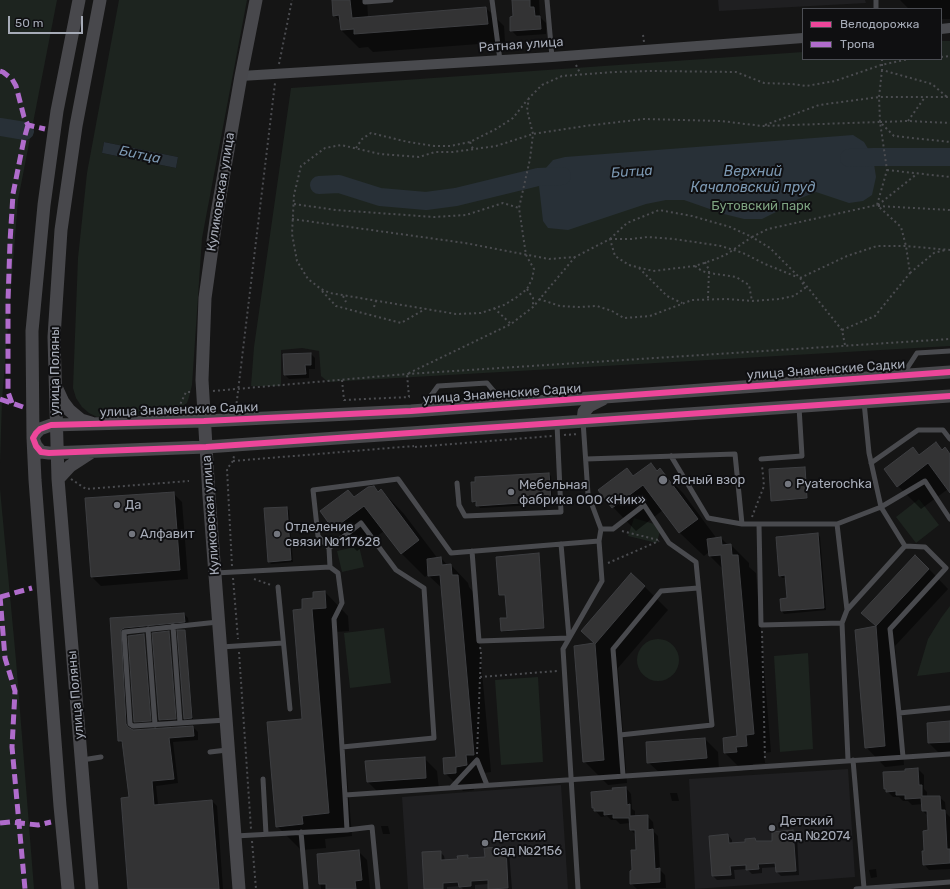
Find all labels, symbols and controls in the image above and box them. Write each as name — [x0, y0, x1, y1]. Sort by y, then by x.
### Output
scale bar — [10, 8, 85, 34]
legend — [802, 8, 942, 60]
text: 50 m — [15, 16, 43, 30]
text: Велодорожка — [840, 17, 919, 31]
street label: Ратная улица — [478, 34, 564, 56]
text: Тропа — [840, 37, 875, 51]
street label: Куликовская улица — [204, 131, 238, 253]
water label: Битца — [118, 142, 162, 168]
water label: Битца — [611, 162, 653, 182]
water label: Верхний Качаловский пруд — [690, 164, 816, 196]
park label: Бутовский парк — [711, 198, 811, 214]
street label: улица Поляны — [47, 327, 63, 415]
street label: улица Знаменские Садки — [746, 357, 906, 383]
street label: улица Знаменские Садки — [422, 381, 582, 407]
street label: улица Знаменские Садки — [99, 399, 259, 421]
street label: Куликовская улица — [199, 454, 223, 576]
place label: Ясный взор — [672, 472, 745, 488]
marker: Ясный взор — [657, 474, 669, 486]
place label: Pyaterochka — [796, 476, 872, 492]
place label: Мебельная фабрика ООО «Ник» — [519, 477, 646, 508]
marker: Pyaterochka — [783, 479, 793, 489]
marker: Мебельная фабрика ООО «Ник» — [506, 487, 516, 497]
place label: Да — [125, 497, 141, 513]
marker: Да — [112, 500, 122, 510]
place label: Отделение связи №117628 — [285, 519, 380, 550]
place label: Алфавит — [140, 526, 195, 542]
marker: Алфавит — [127, 529, 137, 539]
marker: Отделение связи №117628 — [272, 529, 282, 539]
street label: улица Поляны — [64, 650, 88, 740]
place label: Детский сад №2074 — [780, 813, 851, 844]
marker: Детский сад №2074 — [767, 823, 777, 833]
place label: Детский сад №2156 — [493, 828, 562, 859]
marker: Детский сад №2156 — [480, 838, 490, 848]

